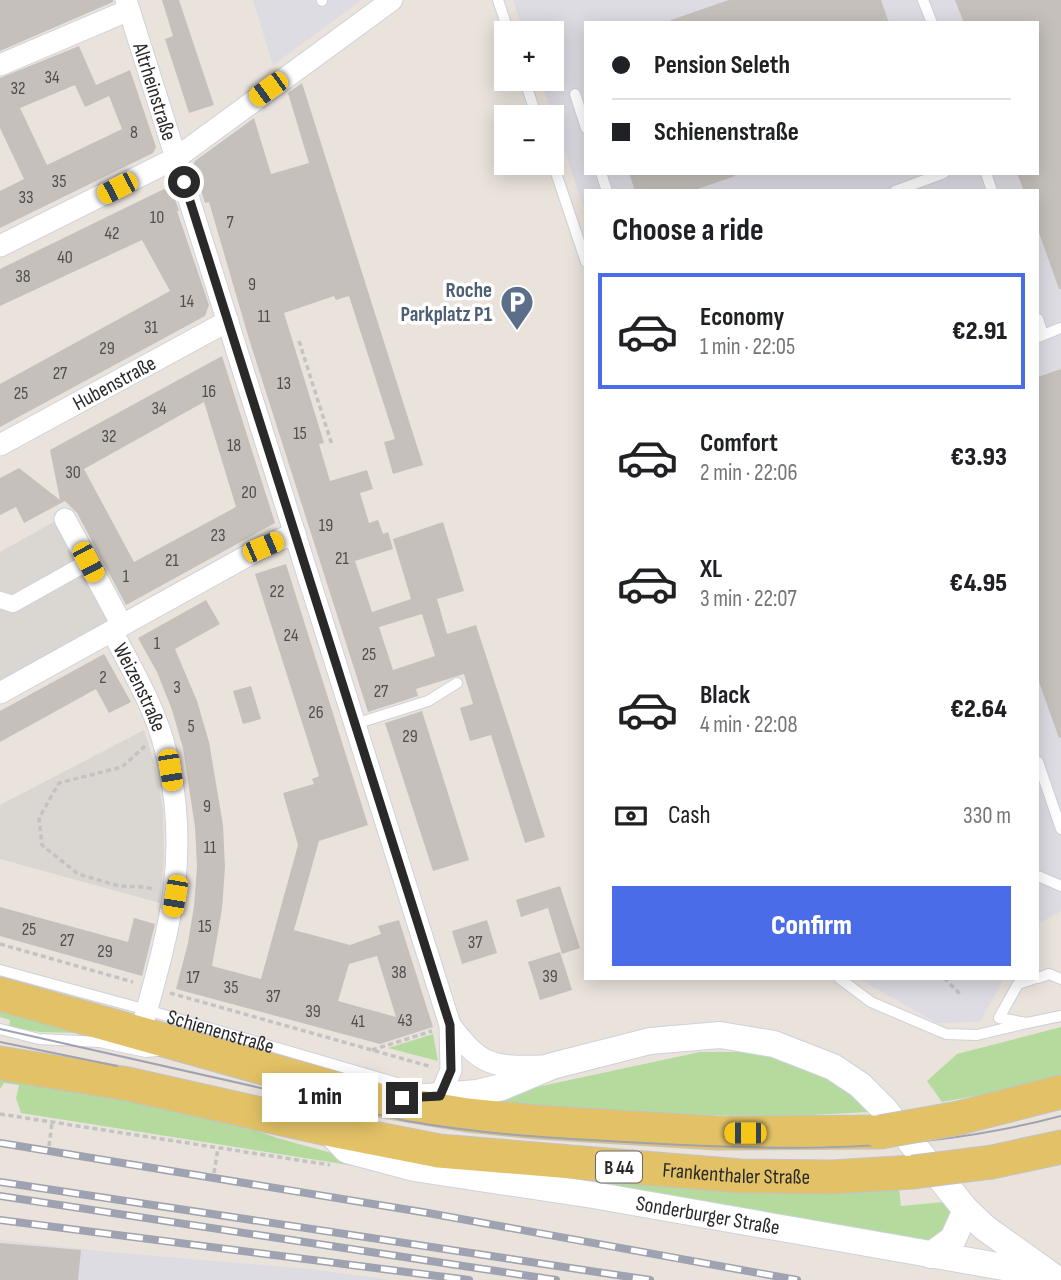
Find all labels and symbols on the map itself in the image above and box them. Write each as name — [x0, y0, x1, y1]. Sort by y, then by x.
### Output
street label: Altrheinstraße — [127, 39, 182, 144]
house number: 34 — [44, 67, 60, 88]
car — [245, 68, 292, 110]
house number: 32 — [11, 78, 25, 99]
house number: 8 — [130, 122, 138, 143]
route start — [168, 166, 200, 198]
car — [94, 169, 141, 207]
house number: 35 — [52, 171, 66, 192]
house number: 33 — [18, 187, 34, 208]
house number: 10 — [150, 207, 164, 228]
house number: 7 — [226, 212, 234, 233]
house number: 42 — [104, 223, 120, 244]
house number: 40 — [57, 247, 73, 268]
house number: 38 — [15, 266, 31, 287]
house number: 9 — [248, 274, 256, 295]
place label: Roche Parkplatz P1 — [400, 278, 492, 327]
parking icon: Roche Parkplatz P1 — [498, 283, 536, 332]
house number: 14 — [180, 291, 194, 312]
house number: 11 — [258, 306, 271, 327]
house number: 31 — [144, 317, 159, 338]
house number: 29 — [99, 338, 115, 359]
street label: Hubenstraße — [69, 351, 160, 416]
house number: 27 — [53, 363, 68, 384]
house number: 13 — [277, 373, 291, 394]
house number: 16 — [202, 381, 216, 402]
house number: 25 — [14, 383, 28, 404]
house number: 34 — [151, 398, 167, 419]
house number: 15 — [293, 423, 307, 444]
house number: 32 — [102, 426, 116, 447]
house number: 18 — [227, 435, 241, 456]
house number: 30 — [65, 462, 81, 483]
house number: 20 — [241, 482, 257, 503]
house number: 19 — [319, 515, 333, 536]
house number: 23 — [211, 525, 226, 546]
car — [240, 529, 287, 565]
car — [69, 539, 108, 585]
house number: 21 — [335, 548, 350, 569]
house number: 21 — [165, 550, 180, 571]
house number: 1 — [123, 566, 130, 587]
house number: 22 — [270, 581, 284, 602]
house number: 24 — [284, 625, 299, 646]
house number: 1 — [154, 633, 161, 654]
street label: Weizenstraße — [108, 639, 171, 735]
house number: 25 — [362, 644, 376, 665]
house number: 2 — [99, 667, 107, 688]
house number: 3 — [173, 677, 181, 698]
house number: 27 — [374, 681, 389, 702]
house number: 26 — [308, 702, 324, 723]
house number: 5 — [187, 716, 195, 737]
house number: 29 — [402, 726, 418, 747]
car — [157, 748, 184, 792]
house number: 9 — [203, 796, 211, 817]
house number: 11 — [204, 837, 217, 858]
car — [162, 873, 189, 919]
house number: 15 — [198, 916, 212, 937]
house number: 25 — [22, 919, 36, 940]
house number: 27 — [60, 930, 75, 951]
house number: 37 — [468, 932, 483, 953]
house number: 29 — [97, 941, 113, 962]
house number: 38 — [391, 962, 407, 983]
house number: 39 — [542, 966, 558, 987]
house number: 17 — [186, 967, 201, 988]
house number: 35 — [224, 977, 238, 998]
house number: 37 — [266, 986, 281, 1007]
house number: 39 — [305, 1001, 321, 1022]
street label: Schienenstraße — [164, 1005, 277, 1059]
house number: 43 — [397, 1010, 413, 1031]
house number: 41 — [351, 1011, 366, 1032]
callout: 1 min — [262, 1074, 378, 1122]
route end — [386, 1082, 418, 1114]
car — [725, 1123, 767, 1144]
road number: B 44 — [596, 1152, 642, 1182]
street label: Frankenthaler Straße — [661, 1158, 810, 1190]
street label: Sonderburger Straße — [634, 1191, 782, 1240]

